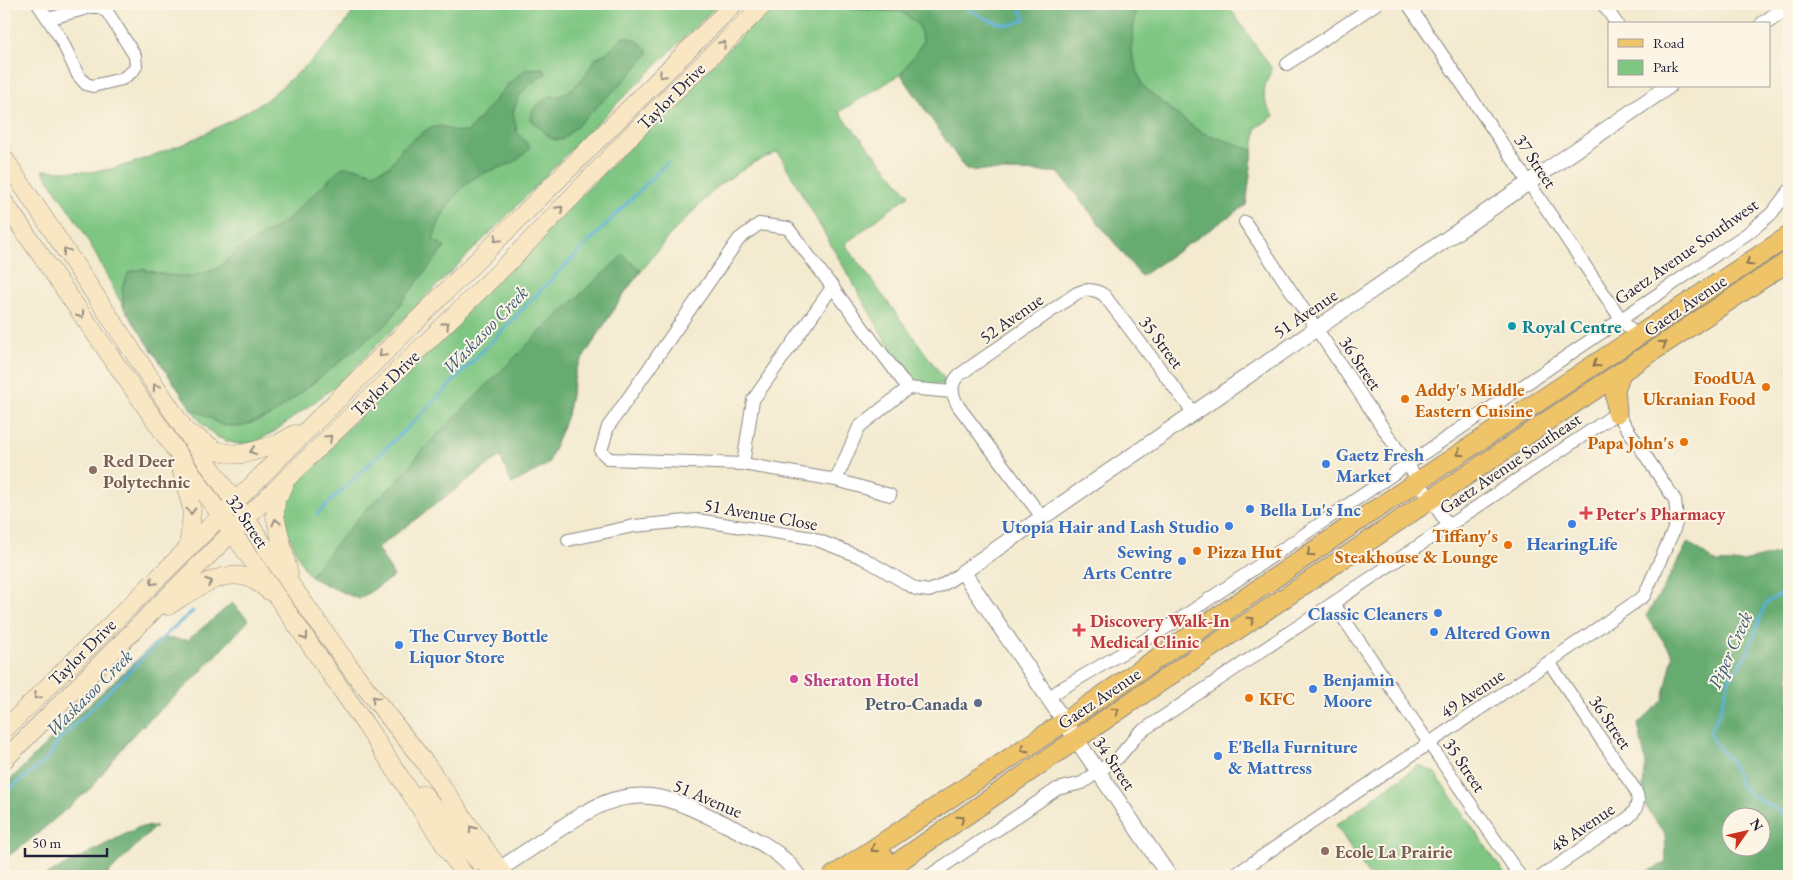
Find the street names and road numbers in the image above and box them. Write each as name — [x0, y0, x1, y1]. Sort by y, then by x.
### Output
street label: Taylor Drive — [632, 57, 710, 135]
street label: 37 Street — [1510, 130, 1563, 193]
street label: Gaetz Avenue Southwest — [1610, 193, 1762, 309]
street label: Gaetz Avenue — [1640, 269, 1730, 341]
street label: 51 Avenue — [1268, 283, 1342, 343]
street label: 52 Avenue — [975, 288, 1047, 348]
street label: 35 Street — [1135, 311, 1190, 373]
street label: 36 Street — [1335, 332, 1388, 395]
street label: Taylor Drive — [346, 345, 424, 421]
street label: Gaetz Avenue Southeast — [1435, 407, 1586, 519]
street label: 32 Street — [222, 490, 275, 553]
street label: 51 Avenue Close — [702, 493, 820, 535]
street label: Taylor Drive — [43, 613, 121, 691]
street label: Gaetz Avenue — [1053, 662, 1145, 734]
street label: 49 Avenue — [1435, 663, 1509, 723]
street label: 36 Street — [1585, 691, 1638, 754]
street label: 34 Street — [1089, 732, 1142, 795]
street label: 35 Street — [1439, 734, 1492, 797]
street label: 51 Avenue — [670, 773, 746, 823]
street label: 48 Avenue — [1545, 797, 1619, 857]

